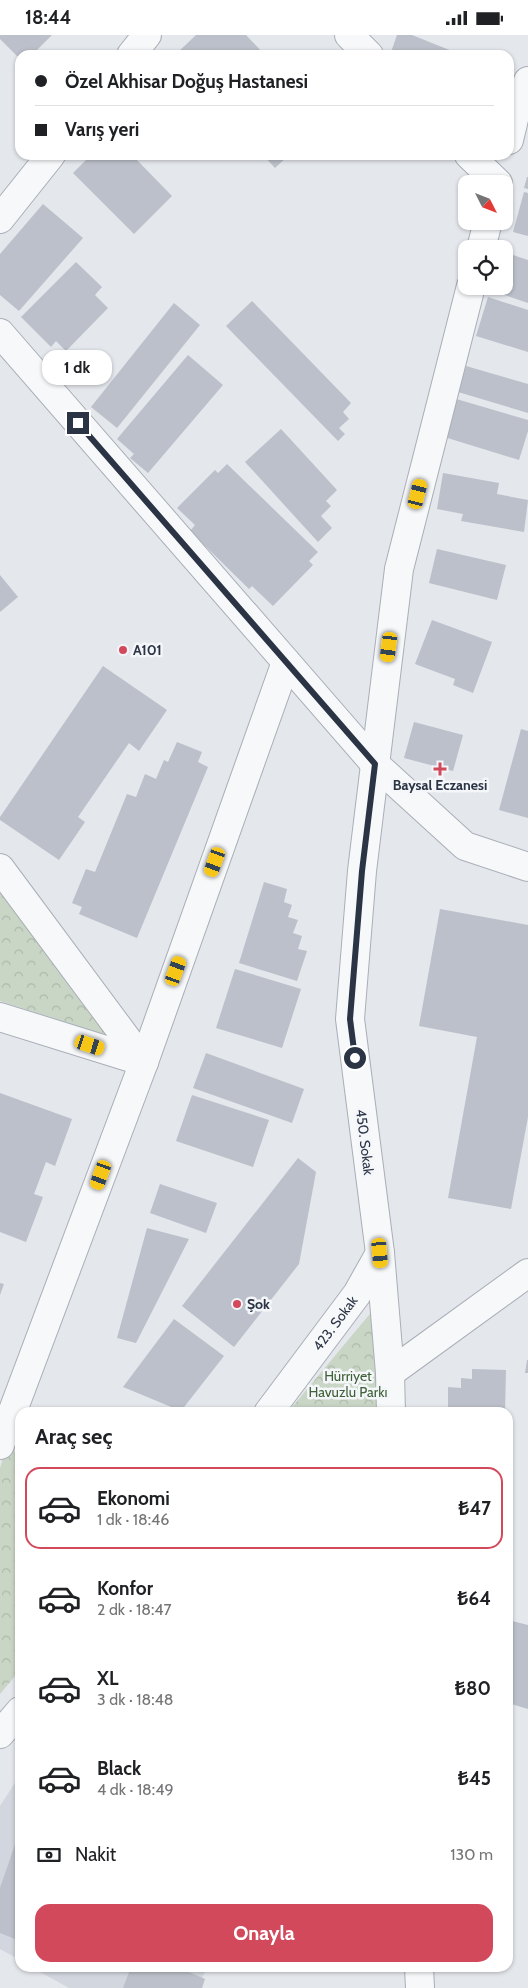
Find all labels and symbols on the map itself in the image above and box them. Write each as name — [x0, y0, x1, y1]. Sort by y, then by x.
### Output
north arrow — [458, 175, 512, 230]
callout: 1 dk — [43, 351, 113, 385]
route end — [67, 412, 89, 434]
car — [407, 478, 428, 510]
car — [379, 631, 398, 663]
place label: A101 — [133, 641, 162, 659]
marker: A101 — [117, 644, 129, 656]
marker: Baysal Eczanesi — [434, 763, 446, 775]
place label: Baysal Eczanesi — [393, 776, 487, 794]
car — [202, 845, 227, 879]
car — [163, 954, 188, 988]
car — [73, 1033, 106, 1057]
route start — [344, 1047, 366, 1069]
street label: 450. Sokak — [352, 1108, 378, 1177]
car — [88, 1158, 113, 1192]
car — [371, 1237, 388, 1269]
street label: 423. Sokak — [309, 1292, 362, 1354]
place label: Şok — [247, 1295, 270, 1313]
marker: Şok — [231, 1298, 243, 1310]
park label: Hürriyet Havuzlu Parkı — [308, 1367, 388, 1401]

